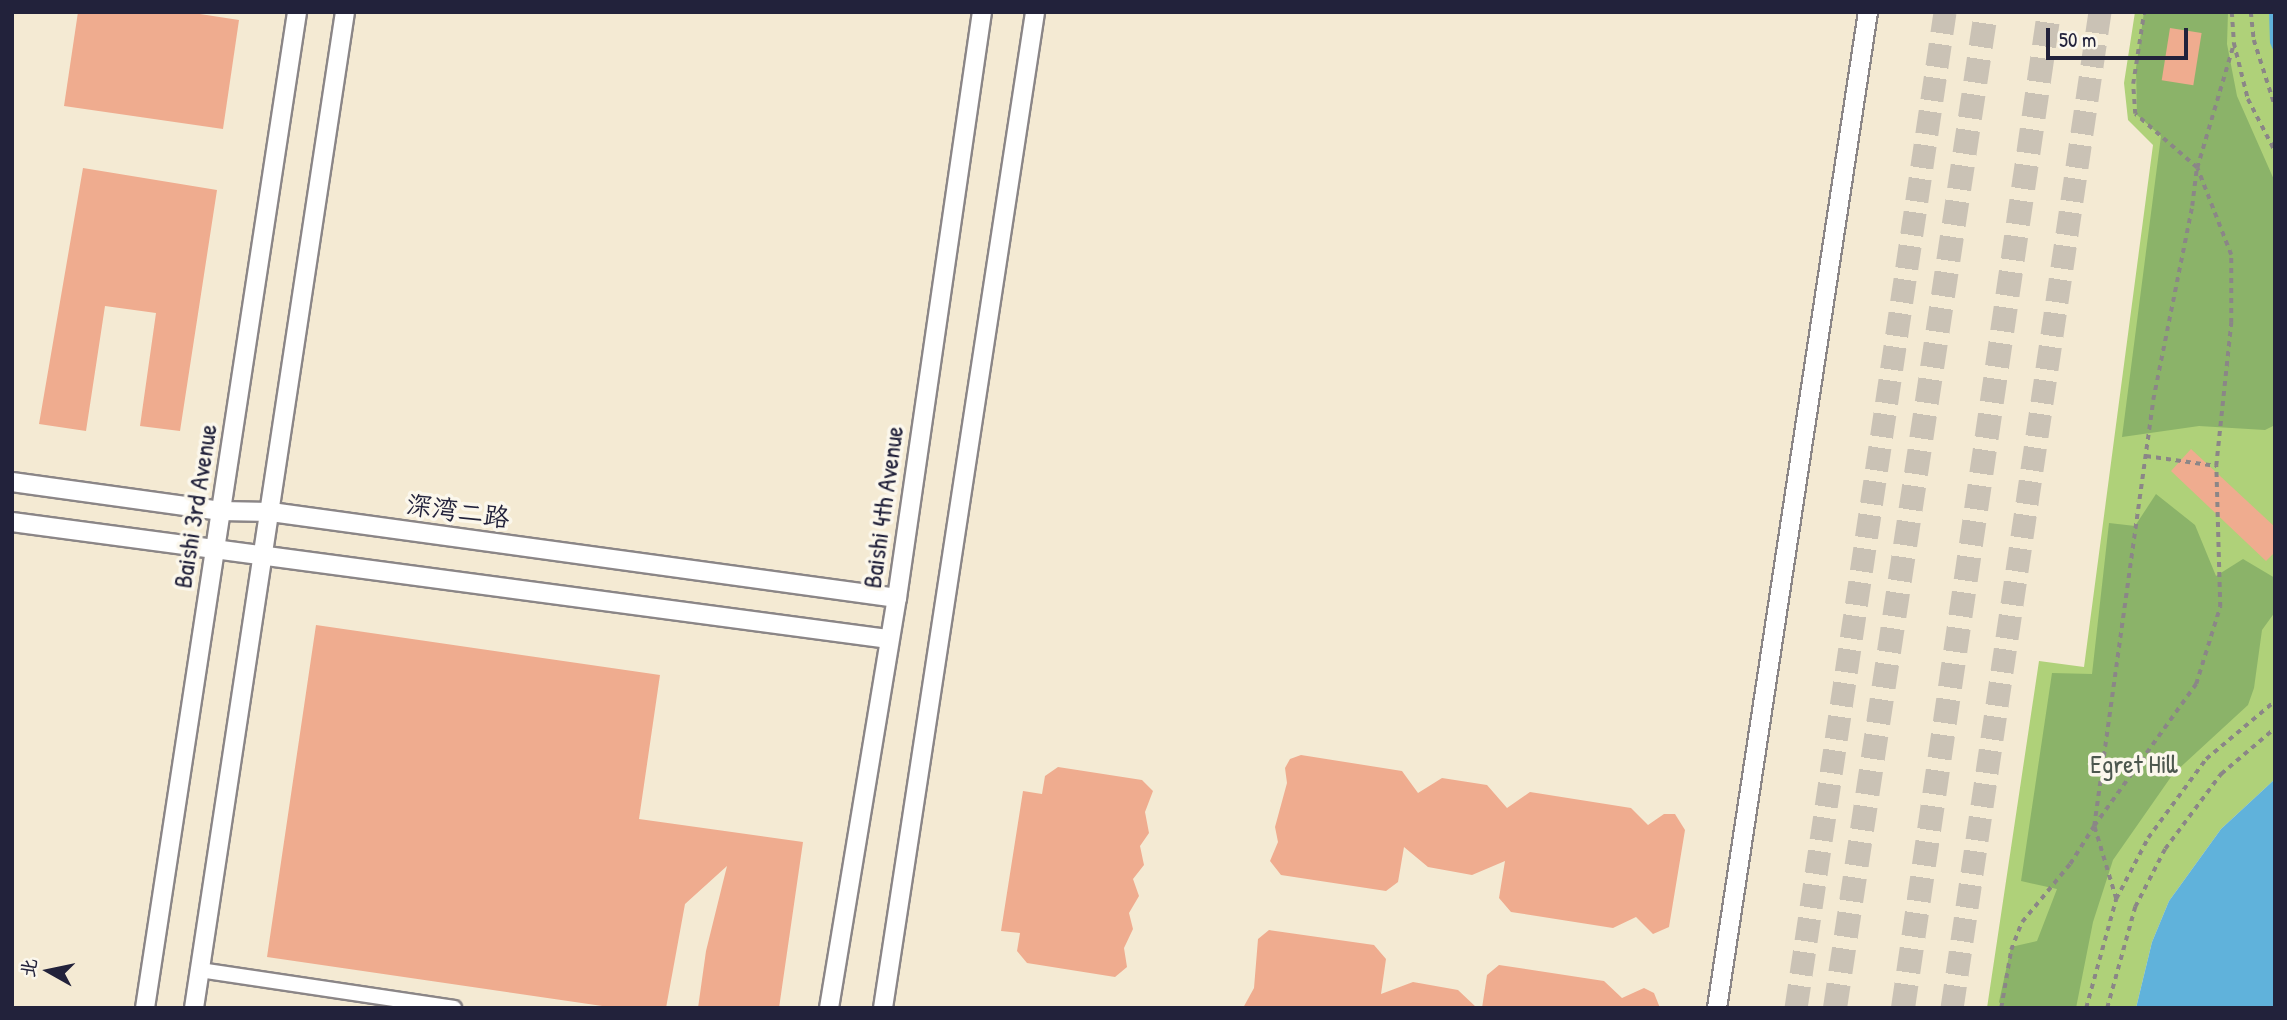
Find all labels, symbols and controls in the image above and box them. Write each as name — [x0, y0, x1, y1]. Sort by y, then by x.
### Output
scale bar — [2049, 14, 2191, 58]
text: 50 m — [2059, 25, 2096, 54]
street label: Baishi 3rd Avenue — [167, 422, 223, 590]
street label: Baishi 4th Avenue — [856, 424, 910, 590]
street label: 深湾二路 — [404, 488, 512, 534]
park label: Egret Hill — [2090, 748, 2178, 780]
north arrow — [14, 936, 84, 1006]
text: 北 — [14, 956, 43, 979]

